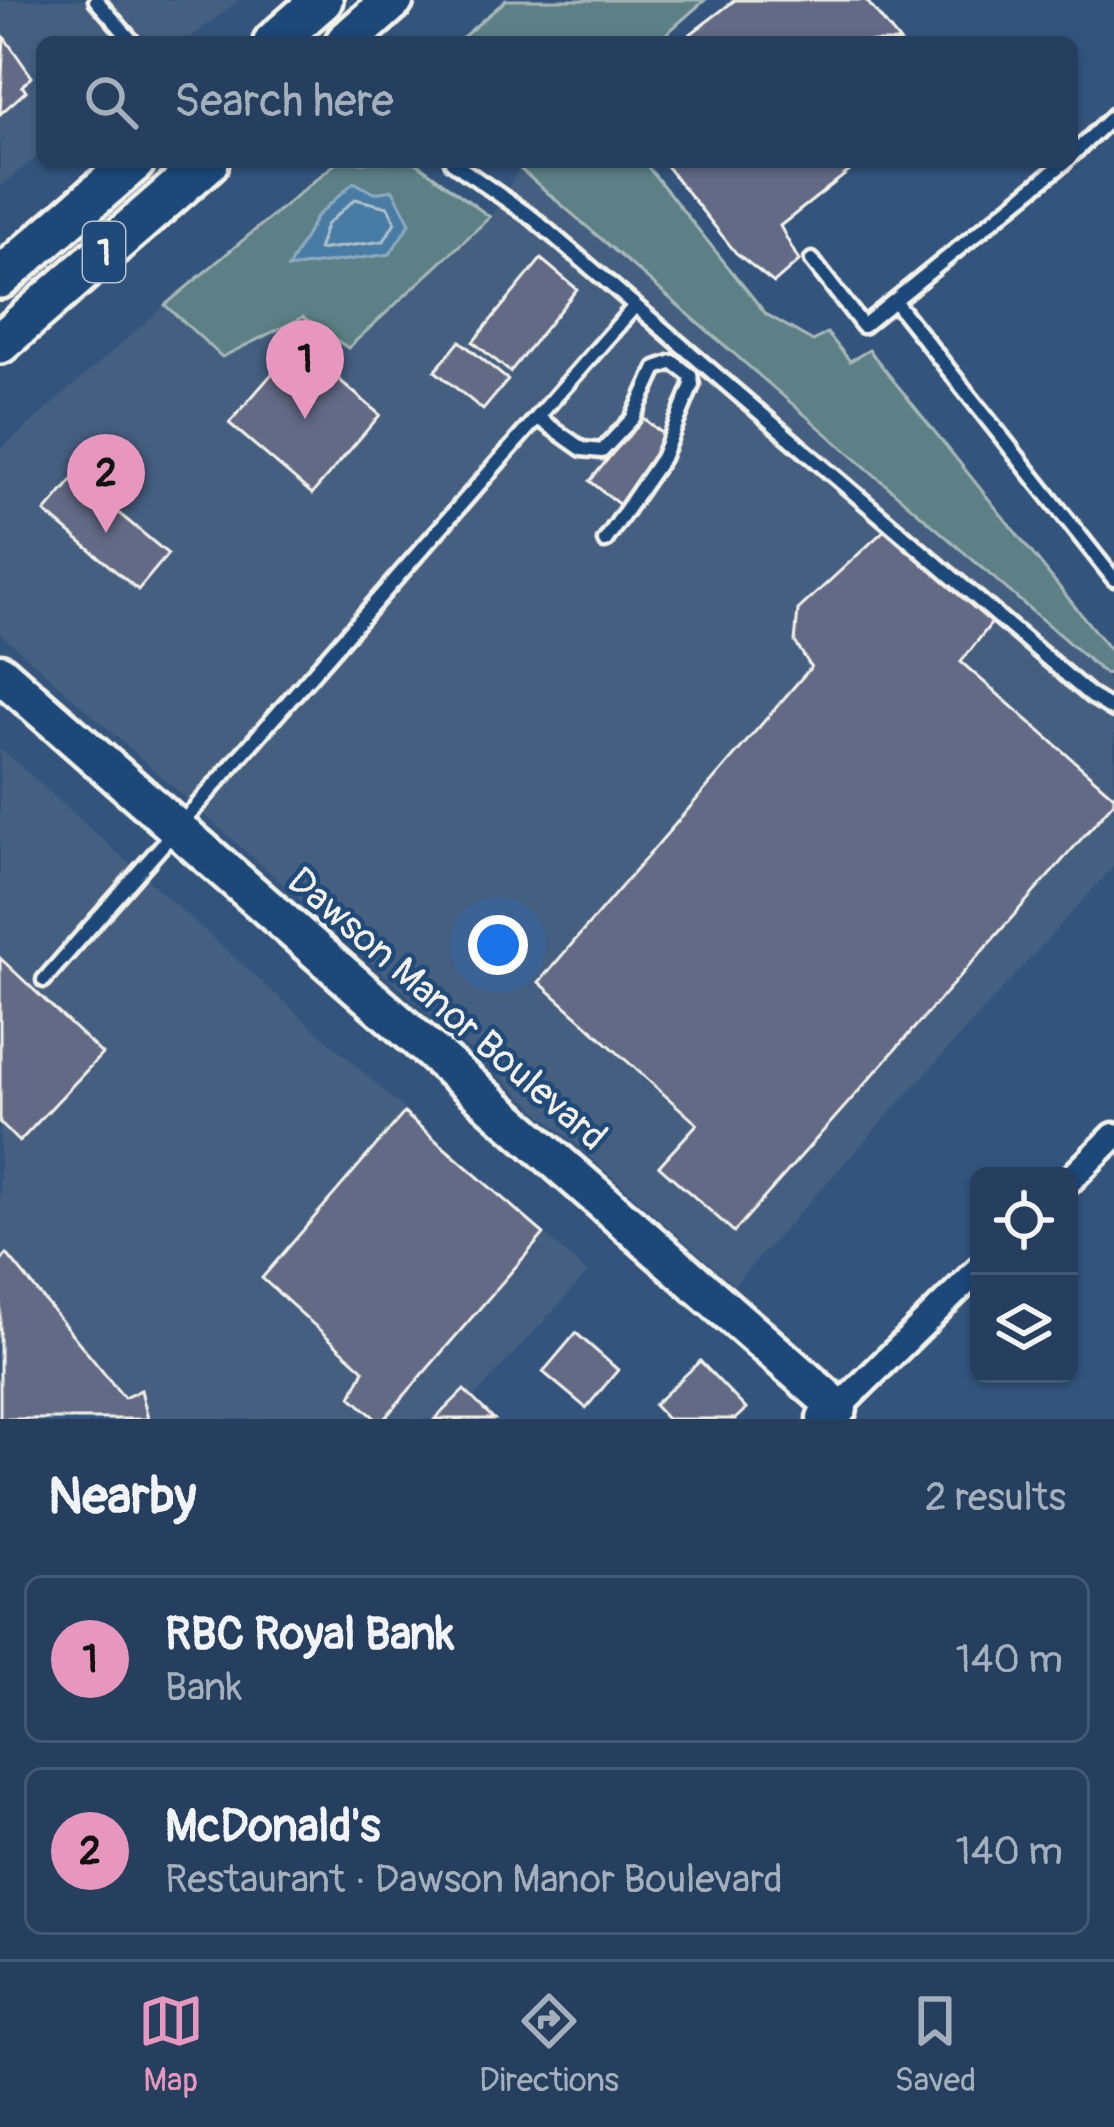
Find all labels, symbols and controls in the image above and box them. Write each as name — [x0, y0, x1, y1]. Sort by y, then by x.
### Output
search box — [36, 36, 1078, 168]
icon: search — [78, 69, 144, 135]
text: Search here — [174, 74, 394, 130]
road number: 1 — [83, 222, 125, 282]
pin: 1 — [266, 320, 344, 419]
pin: 2 — [67, 434, 145, 533]
street label: Dawson Manor Boulevard — [277, 857, 617, 1161]
your location — [468, 915, 528, 975]
map controls — [970, 1167, 1078, 1383]
button: locate — [970, 1167, 1078, 1275]
button: layers — [970, 1275, 1078, 1383]
text: Nearby — [48, 1465, 196, 1529]
text: 2 results — [925, 1473, 1066, 1522]
text: RBC Royal Bank — [165, 1607, 454, 1663]
text: 1 — [82, 1635, 98, 1684]
text: 140 m — [955, 1635, 1063, 1684]
text: Bank — [165, 1663, 242, 1712]
text: McDonald's — [165, 1799, 380, 1855]
text: 2 — [79, 1827, 101, 1876]
text: 140 m — [955, 1827, 1063, 1876]
text: Restaurant · Dawson Manor Boulevard — [165, 1855, 783, 1904]
tab: Map — [138, 1988, 204, 2101]
tab: Directions — [479, 1988, 619, 2101]
tab: Saved — [894, 1988, 976, 2101]

